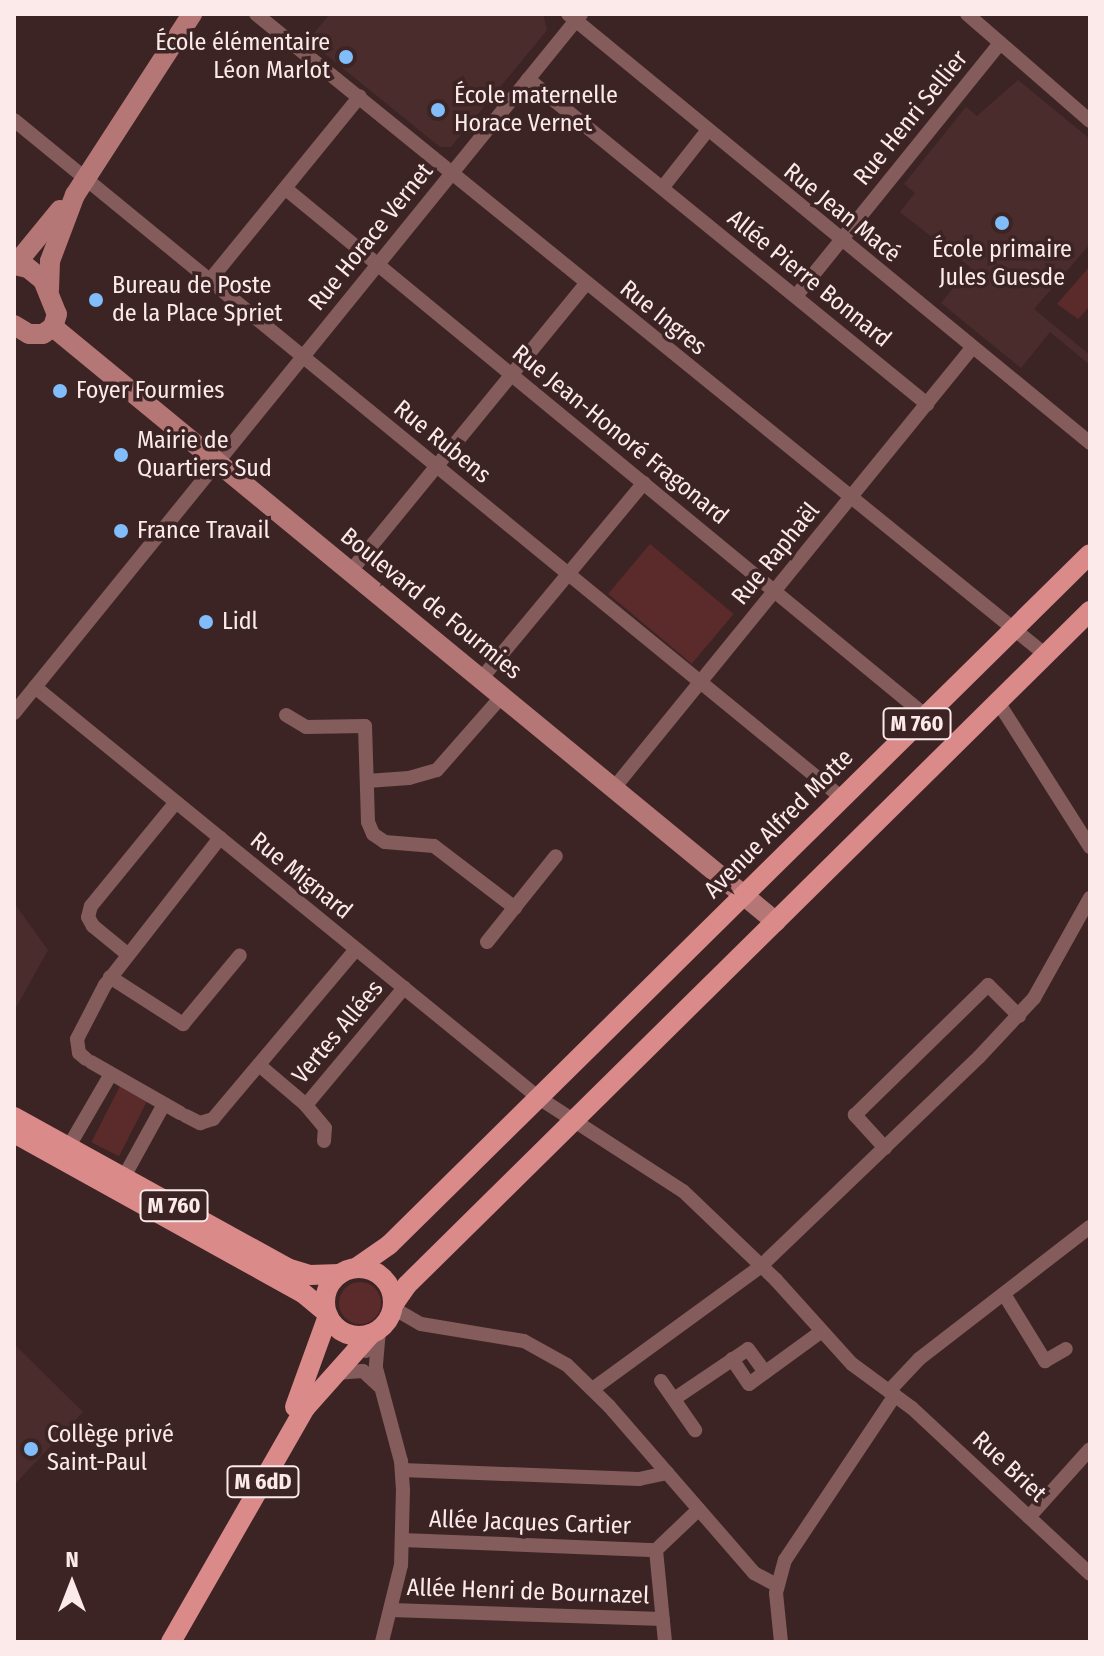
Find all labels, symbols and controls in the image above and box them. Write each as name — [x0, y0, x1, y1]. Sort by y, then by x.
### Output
place label: École élémentaire Léon Marlot — [155, 29, 330, 85]
street label: Rue Henri Sellier — [848, 45, 974, 191]
marker: École élémentaire Léon Marlot — [337, 48, 355, 66]
place label: École maternelle Horace Vernet — [454, 82, 618, 138]
marker: École maternelle Horace Vernet — [429, 101, 447, 119]
street label: Rue Jean Macé — [778, 157, 906, 269]
street label: Rue Horace Vernet — [303, 158, 439, 316]
street label: Allée Pierre Bonnard — [721, 204, 897, 354]
marker: École primaire Jules Guesde — [993, 214, 1011, 232]
place label: École primaire Jules Guesde — [932, 236, 1072, 292]
place label: Bureau de Poste de la Place Spriet — [112, 272, 282, 328]
street label: Rue Ingres — [614, 274, 712, 362]
marker: Bureau de Poste de la Place Spriet — [87, 291, 105, 309]
street label: Rue Jean-Honoré Fragonard — [506, 339, 734, 531]
place label: Foyer Fourmies — [76, 377, 225, 405]
marker: Foyer Fourmies — [51, 382, 69, 400]
street label: Rue Rubens — [388, 394, 496, 490]
place label: Mairie de Quartiers Sud — [137, 427, 272, 483]
marker: Mairie de Quartiers Sud — [112, 446, 130, 464]
street label: Rue Raphaël — [726, 497, 826, 611]
place label: France Travail — [137, 517, 270, 545]
marker: France Travail — [112, 522, 130, 540]
street label: Boulevard de Fourmies — [335, 522, 527, 686]
place label: Lidl — [222, 608, 258, 636]
marker: Lidl — [197, 613, 215, 631]
road number: M 760 — [881, 706, 953, 742]
street label: Avenue Alfred Motte — [698, 743, 860, 905]
street label: Rue Mignard — [244, 826, 358, 926]
street label: Vertes Allées — [286, 974, 390, 1090]
road number: M 760 — [138, 1188, 210, 1224]
place label: Collège privé Saint-Paul — [47, 1421, 174, 1477]
street label: Rue Briet — [966, 1426, 1052, 1508]
marker: Collège privé Saint-Paul — [22, 1440, 40, 1458]
road number: M 6dD — [225, 1464, 301, 1500]
street label: Allée Jacques Cartier — [429, 1505, 631, 1541]
north arrow — [32, 1544, 112, 1624]
text: N — [65, 1546, 79, 1573]
street label: Allée Henri de Bournazel — [406, 1573, 650, 1611]

